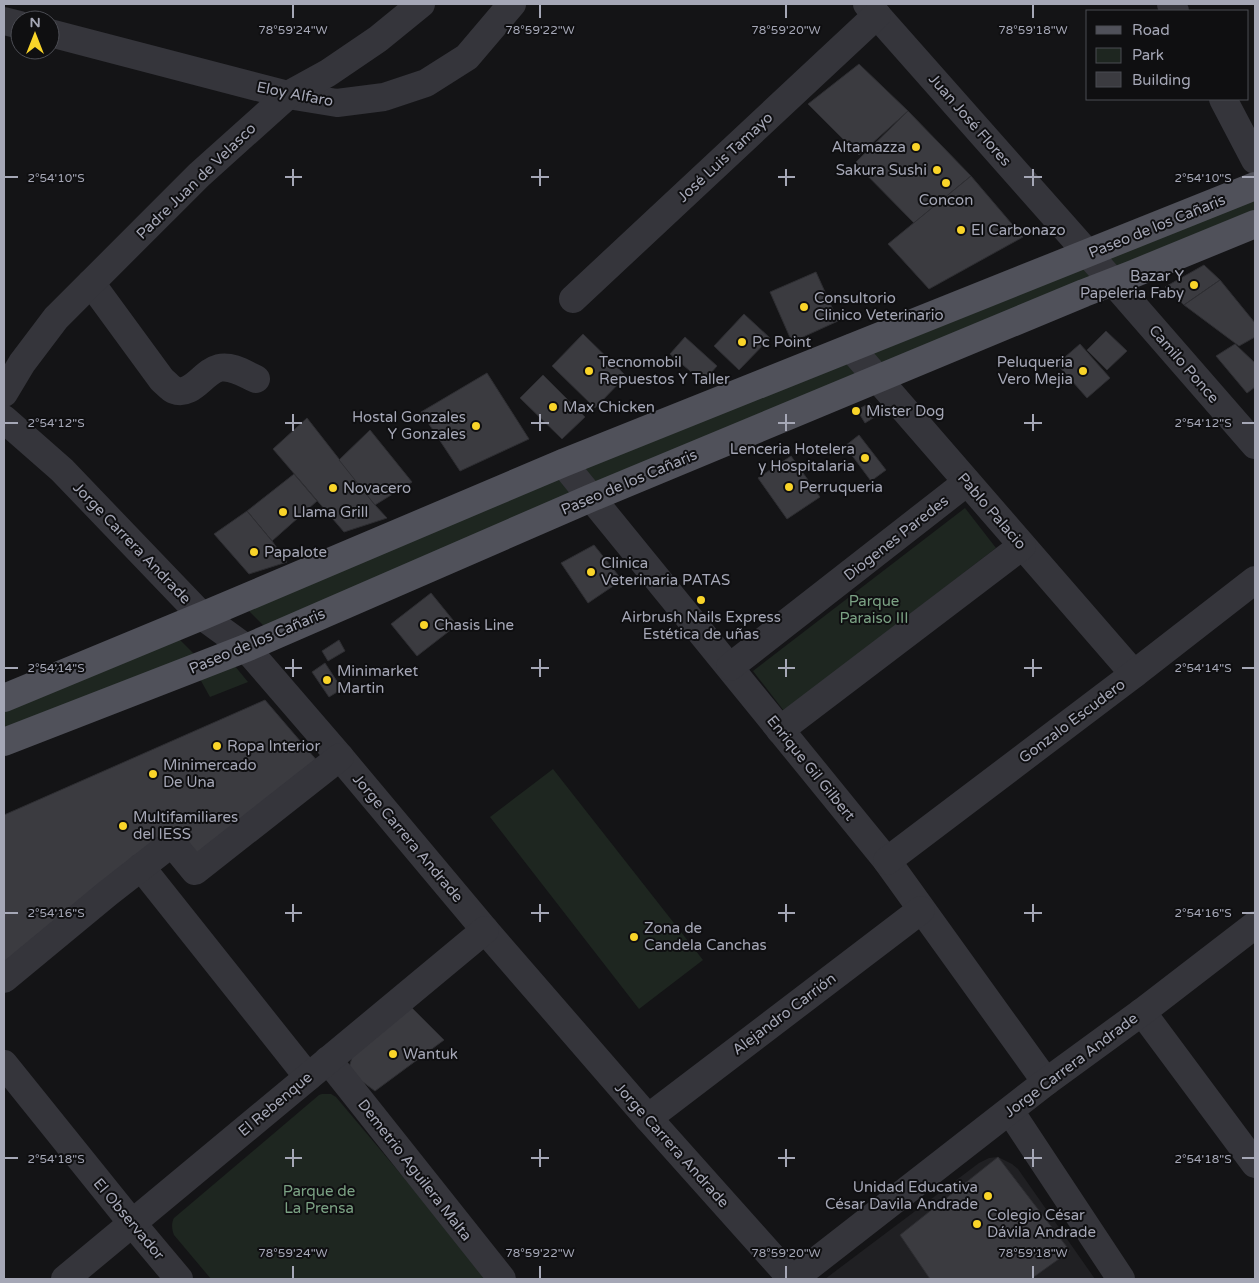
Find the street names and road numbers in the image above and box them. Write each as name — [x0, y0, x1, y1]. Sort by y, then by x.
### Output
street label: Juan José Flores — [925, 70, 1015, 170]
street label: Eloy Alfaro — [255, 78, 335, 110]
street label: José Luis Tamayo — [674, 108, 776, 206]
street label: Padre Juan de Velasco — [132, 119, 260, 243]
street label: Paseo de los Cañaris — [1086, 190, 1228, 262]
street label: Camilo Ponce — [1145, 321, 1223, 407]
street label: Paseo de los Cañaris — [558, 445, 700, 519]
street label: Pablo Palacio — [954, 469, 1030, 553]
street label: Jorge Carrera Andrade — [69, 478, 195, 608]
street label: Diogenes Paredes — [840, 492, 952, 584]
street label: Paseo de los Cañaris — [186, 604, 328, 678]
street label: Gonzalo Escudero — [1015, 675, 1129, 767]
street label: Enrique Gil Gilbert — [763, 712, 859, 824]
street label: Jorge Carrera Andrade — [349, 770, 467, 906]
street label: Alejandro Carrión — [729, 969, 839, 1059]
street label: Jorge Carrera Andrade — [1001, 1009, 1141, 1121]
street label: El Rebenque — [235, 1068, 315, 1140]
street label: Jorge Carrera Andrade — [611, 1079, 733, 1211]
street label: Demetrio Aguilera Malta — [354, 1096, 476, 1244]
street label: El Observador — [90, 1175, 168, 1264]

